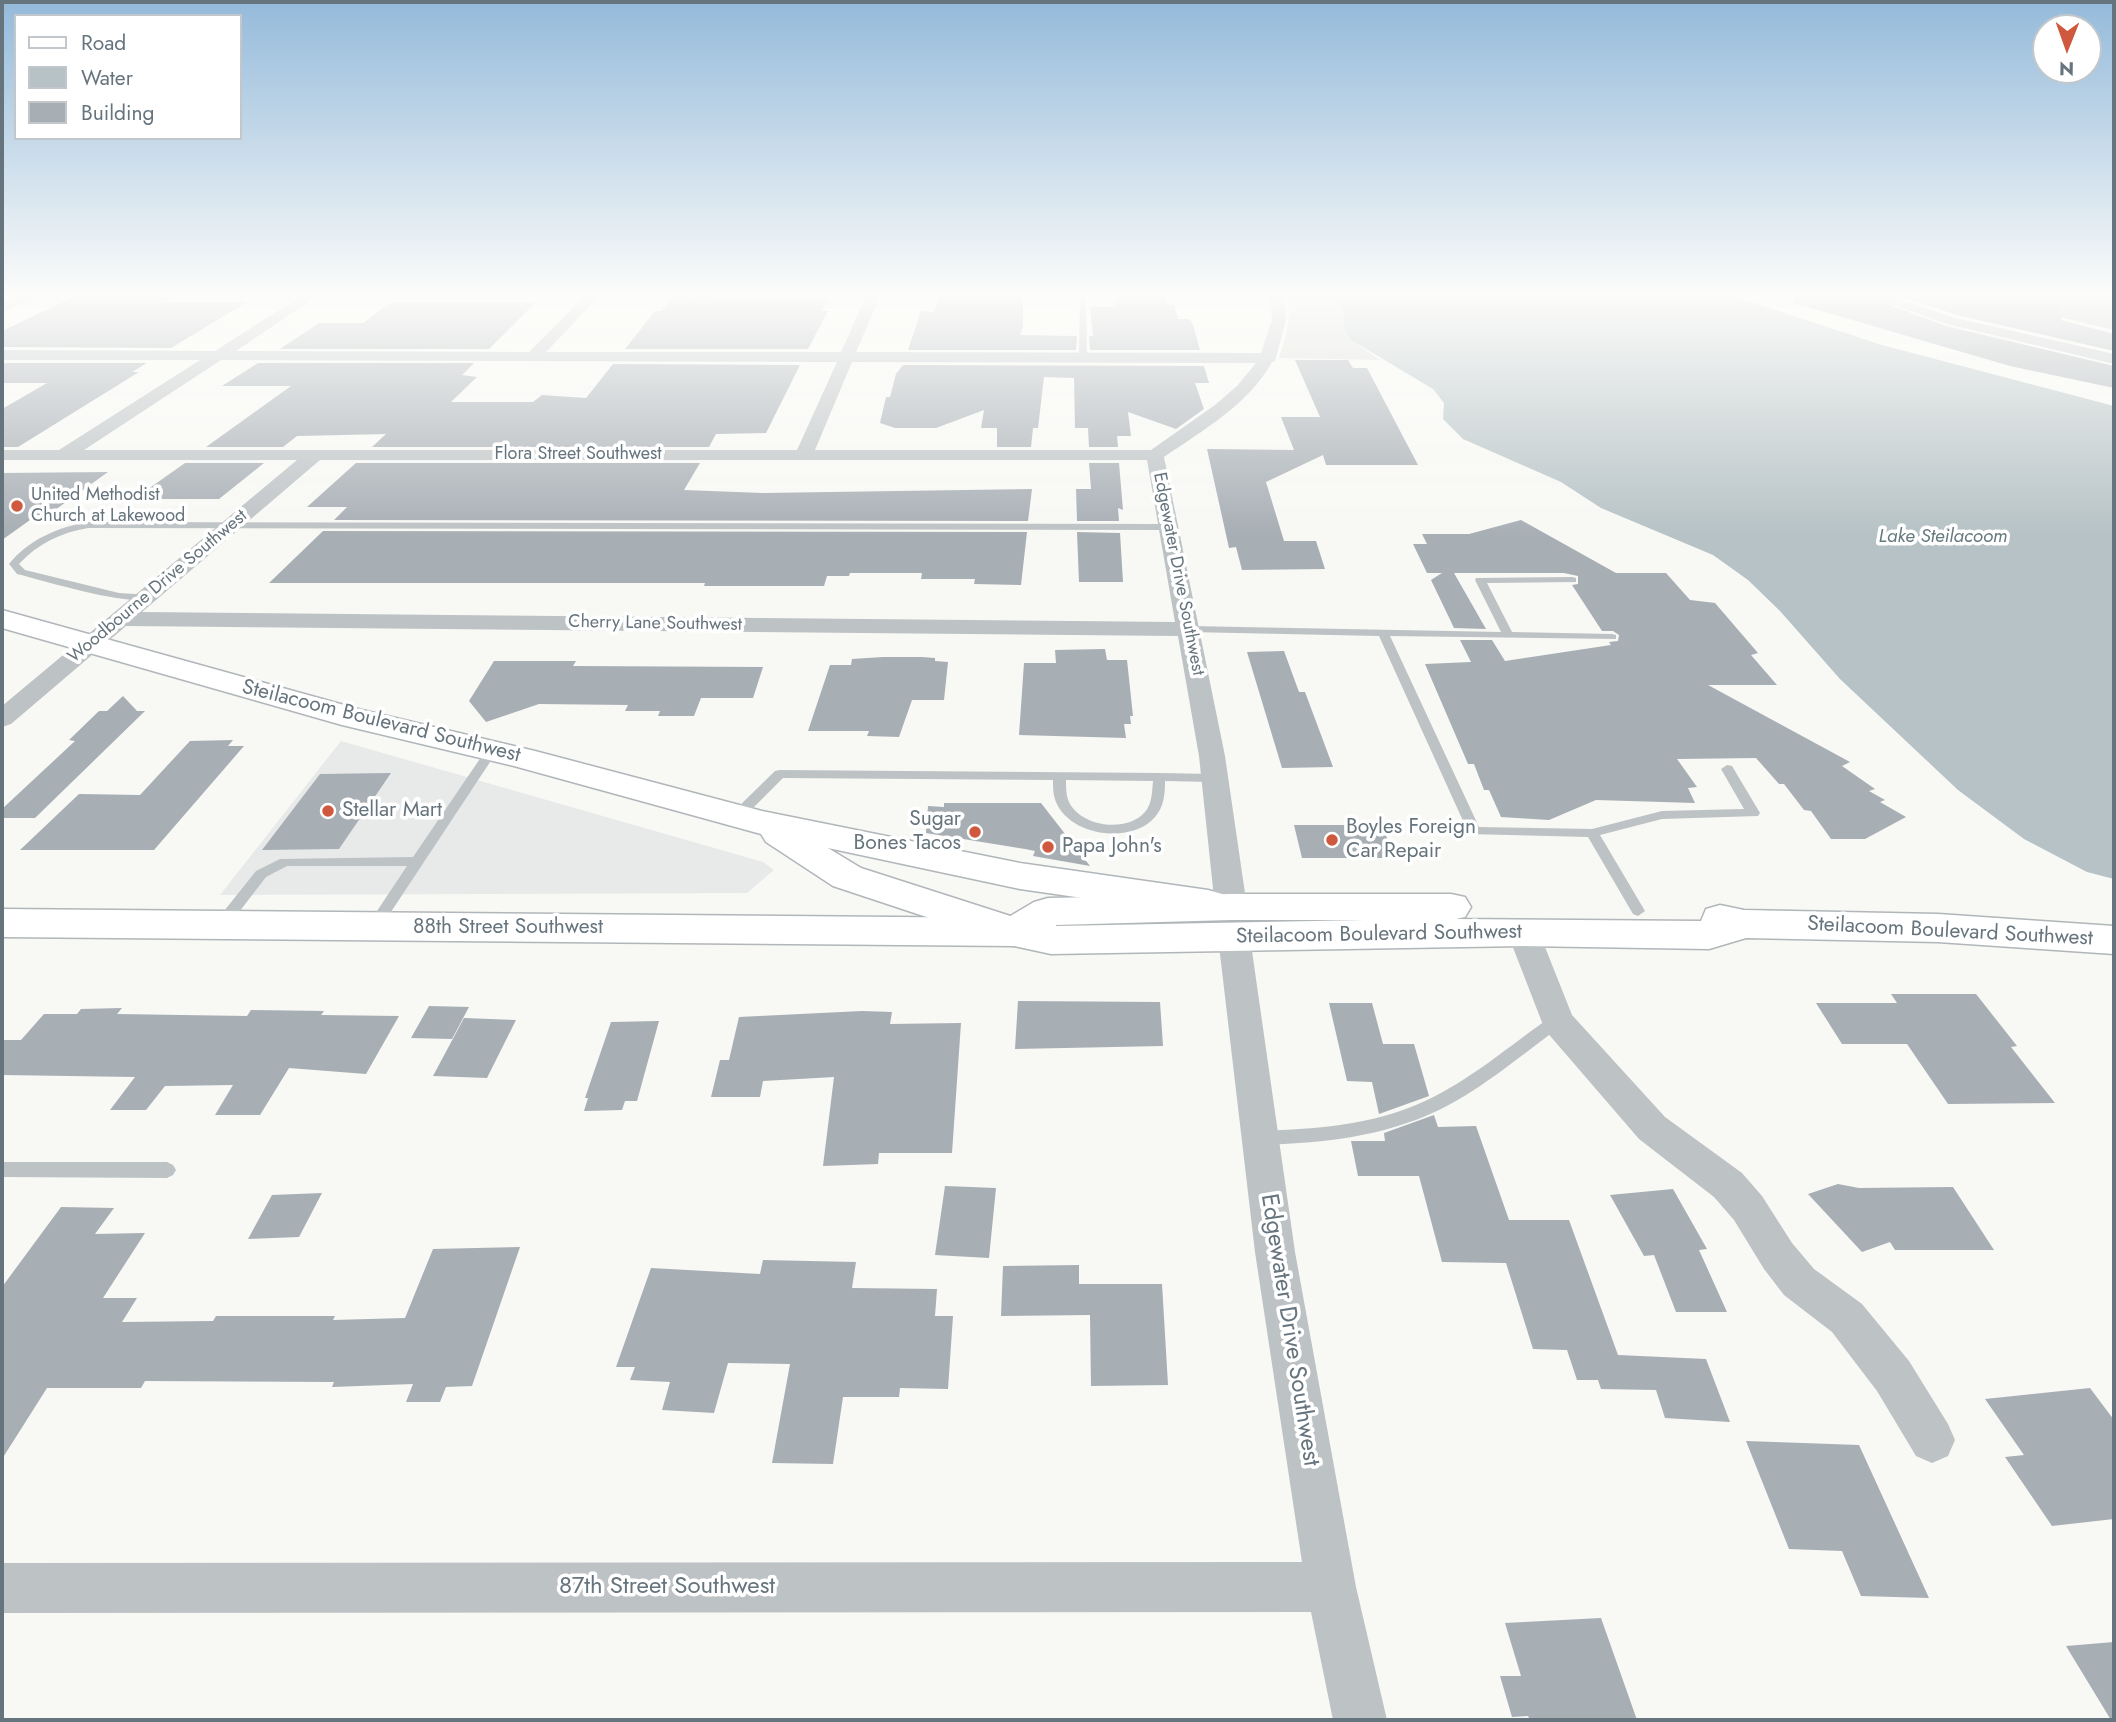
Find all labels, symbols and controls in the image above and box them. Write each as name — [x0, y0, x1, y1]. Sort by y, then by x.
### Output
legend — [14, 14, 242, 140]
north arrow — [2032, 14, 2102, 84]
text: Road — [81, 28, 126, 58]
text: N — [2059, 55, 2074, 82]
text: Water — [81, 63, 133, 93]
text: Building — [81, 98, 154, 128]
street label: Flora Street Southwest — [494, 444, 662, 466]
street label: Edgewater Drive Southwest — [1148, 471, 1208, 677]
place label: United Methodist Church at Lakewood — [31, 485, 185, 528]
marker: United Methodist Church at Lakewood — [9, 498, 25, 514]
street label: Woodbourne Drive Southwest — [64, 506, 252, 668]
water label: Lake Steilacoom — [1879, 526, 2007, 548]
street label: Cherry Lane Southwest — [568, 612, 742, 636]
street label: Steilacoom Boulevard Southwest — [239, 675, 523, 769]
place label: Stellar Mart — [342, 798, 442, 824]
marker: Stellar Mart — [320, 803, 336, 819]
place label: Sugar Bones Tacos — [853, 807, 961, 857]
place label: Boyles Foreign Car Repair — [1346, 815, 1476, 865]
marker: Sugar Bones Tacos — [967, 824, 983, 840]
marker: Boyles Foreign Car Repair — [1324, 832, 1340, 848]
place label: Papa John's — [1062, 834, 1162, 860]
marker: Papa John's — [1040, 839, 1056, 855]
street label: Steilacoom Boulevard Southwest — [1807, 912, 2093, 952]
street label: 88th Street Southwest — [413, 915, 603, 941]
street label: Steilacoom Boulevard Southwest — [1236, 920, 1522, 950]
street label: Edgewater Drive Southwest — [1253, 1192, 1325, 1468]
street label: 87th Street Southwest — [559, 1573, 775, 1601]

